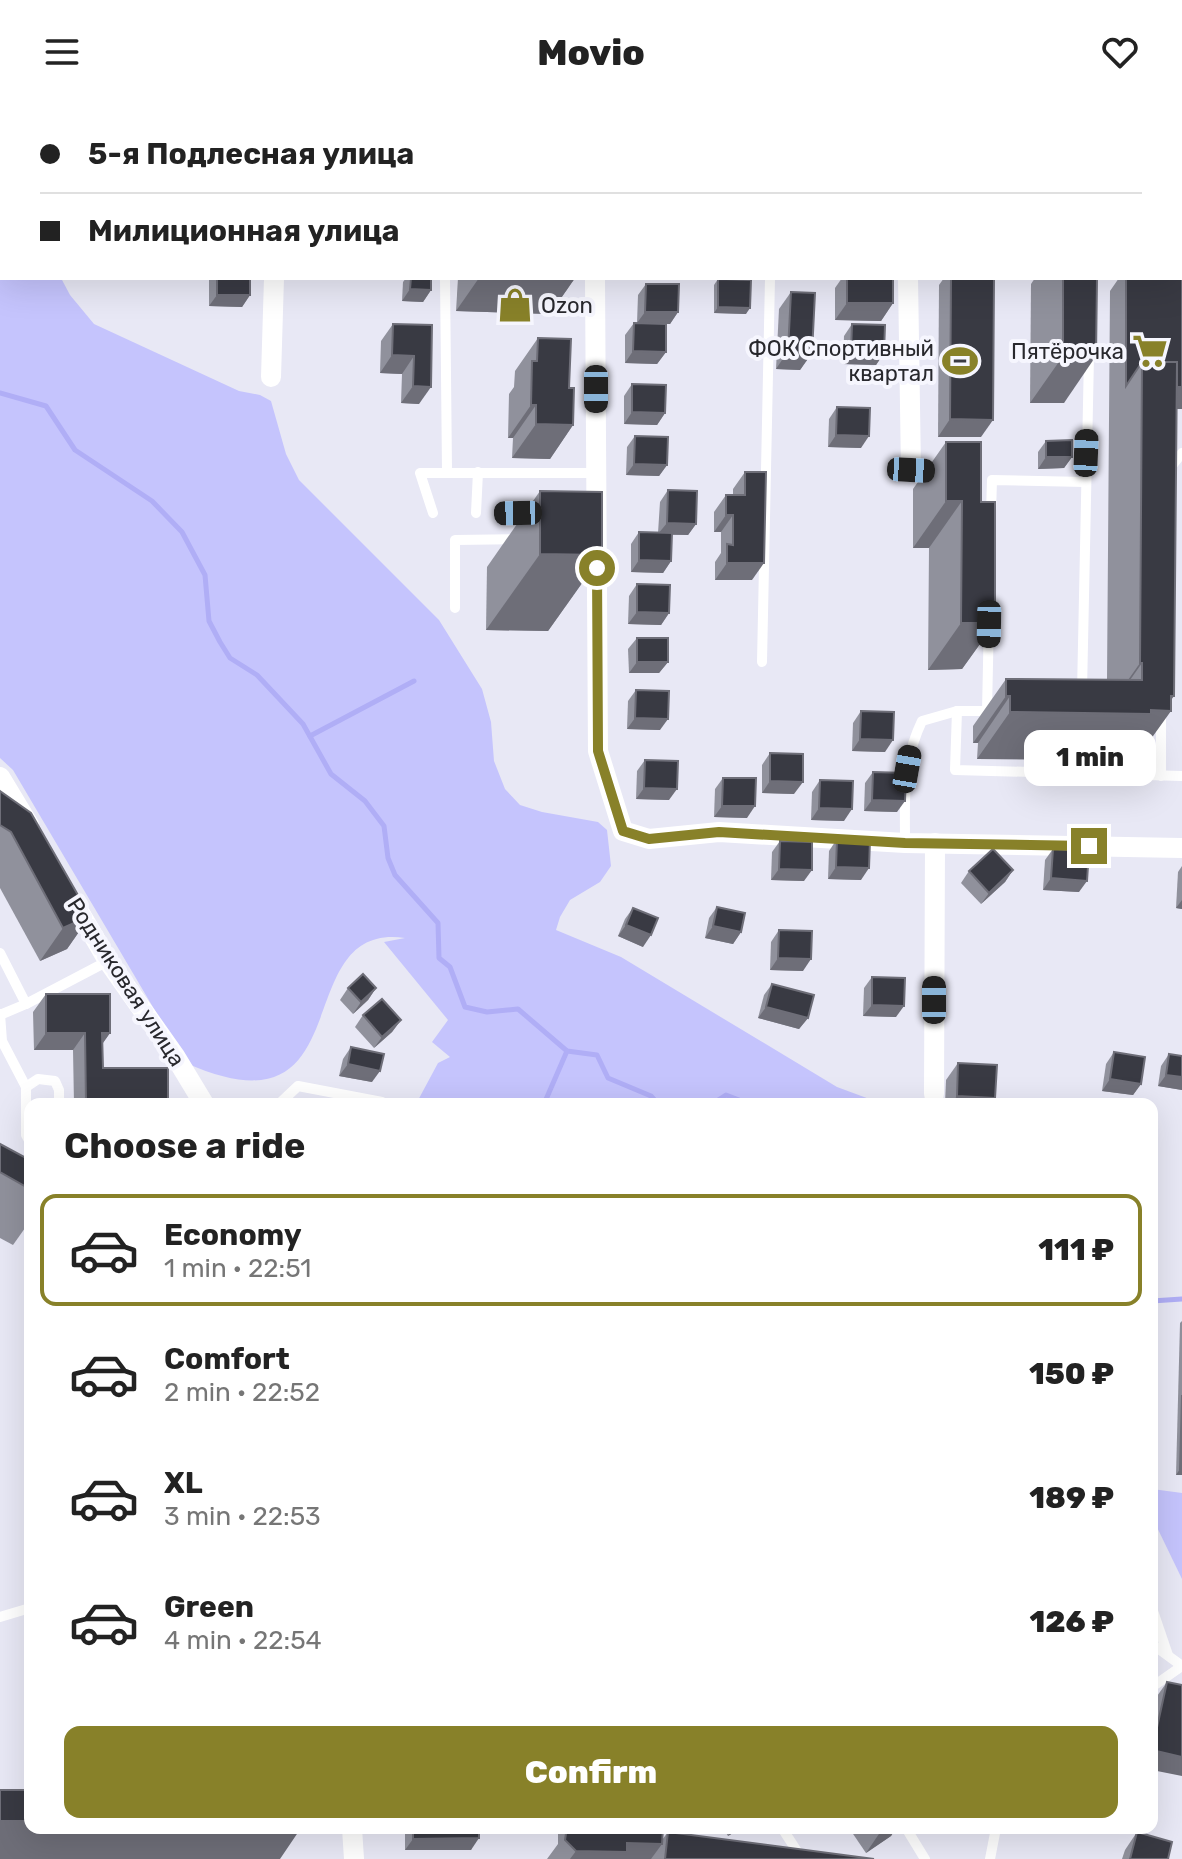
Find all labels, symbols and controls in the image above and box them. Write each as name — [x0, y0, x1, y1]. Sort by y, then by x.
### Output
icon: menu — [40, 30, 84, 74]
icon: heart — [1098, 30, 1142, 74]
text: Movio — [537, 31, 645, 74]
text: 5-я Подлесная улица — [88, 136, 414, 172]
text: Милиционная улица — [88, 213, 400, 249]
shop icon: Ozon — [496, 286, 534, 324]
place label: Ozon — [541, 292, 593, 319]
supermarket icon: Пятёрочка — [1131, 332, 1169, 370]
place label: ФОК Спортивный квартал — [748, 335, 934, 387]
place label: Пятёрочка — [1011, 338, 1124, 365]
sports icon: ФОК Спортивный квартал — [941, 342, 979, 380]
car — [584, 365, 608, 413]
car — [1073, 429, 1099, 477]
car — [886, 457, 936, 483]
car — [494, 501, 542, 525]
route start — [579, 550, 615, 586]
car — [977, 600, 1001, 648]
callout: 1 min — [1023, 730, 1155, 786]
text: 1 min — [1056, 742, 1124, 773]
car — [891, 743, 923, 795]
route end — [1071, 828, 1107, 864]
street label: Родниковая улица — [61, 893, 191, 1071]
car — [922, 976, 946, 1024]
text: Choose a ride — [64, 1124, 305, 1167]
icon: car — [68, 1214, 140, 1286]
text: Economy — [164, 1217, 302, 1253]
text: 111 ₽ — [1038, 1232, 1114, 1268]
text: 1 min · 22:51 — [164, 1253, 311, 1284]
icon: car — [68, 1338, 140, 1410]
text: Comfort — [164, 1341, 290, 1377]
text: 150 ₽ — [1029, 1356, 1114, 1392]
text: 2 min · 22:52 — [164, 1377, 320, 1408]
icon: car — [68, 1462, 140, 1534]
text: XL — [164, 1465, 203, 1501]
text: 189 ₽ — [1029, 1480, 1114, 1516]
text: 3 min · 22:53 — [164, 1501, 321, 1532]
icon: car — [68, 1586, 140, 1658]
text: Green — [164, 1589, 254, 1625]
text: 126 ₽ — [1029, 1604, 1114, 1640]
text: 4 min · 22:54 — [164, 1625, 322, 1656]
button: Confirm — [64, 1726, 1118, 1818]

